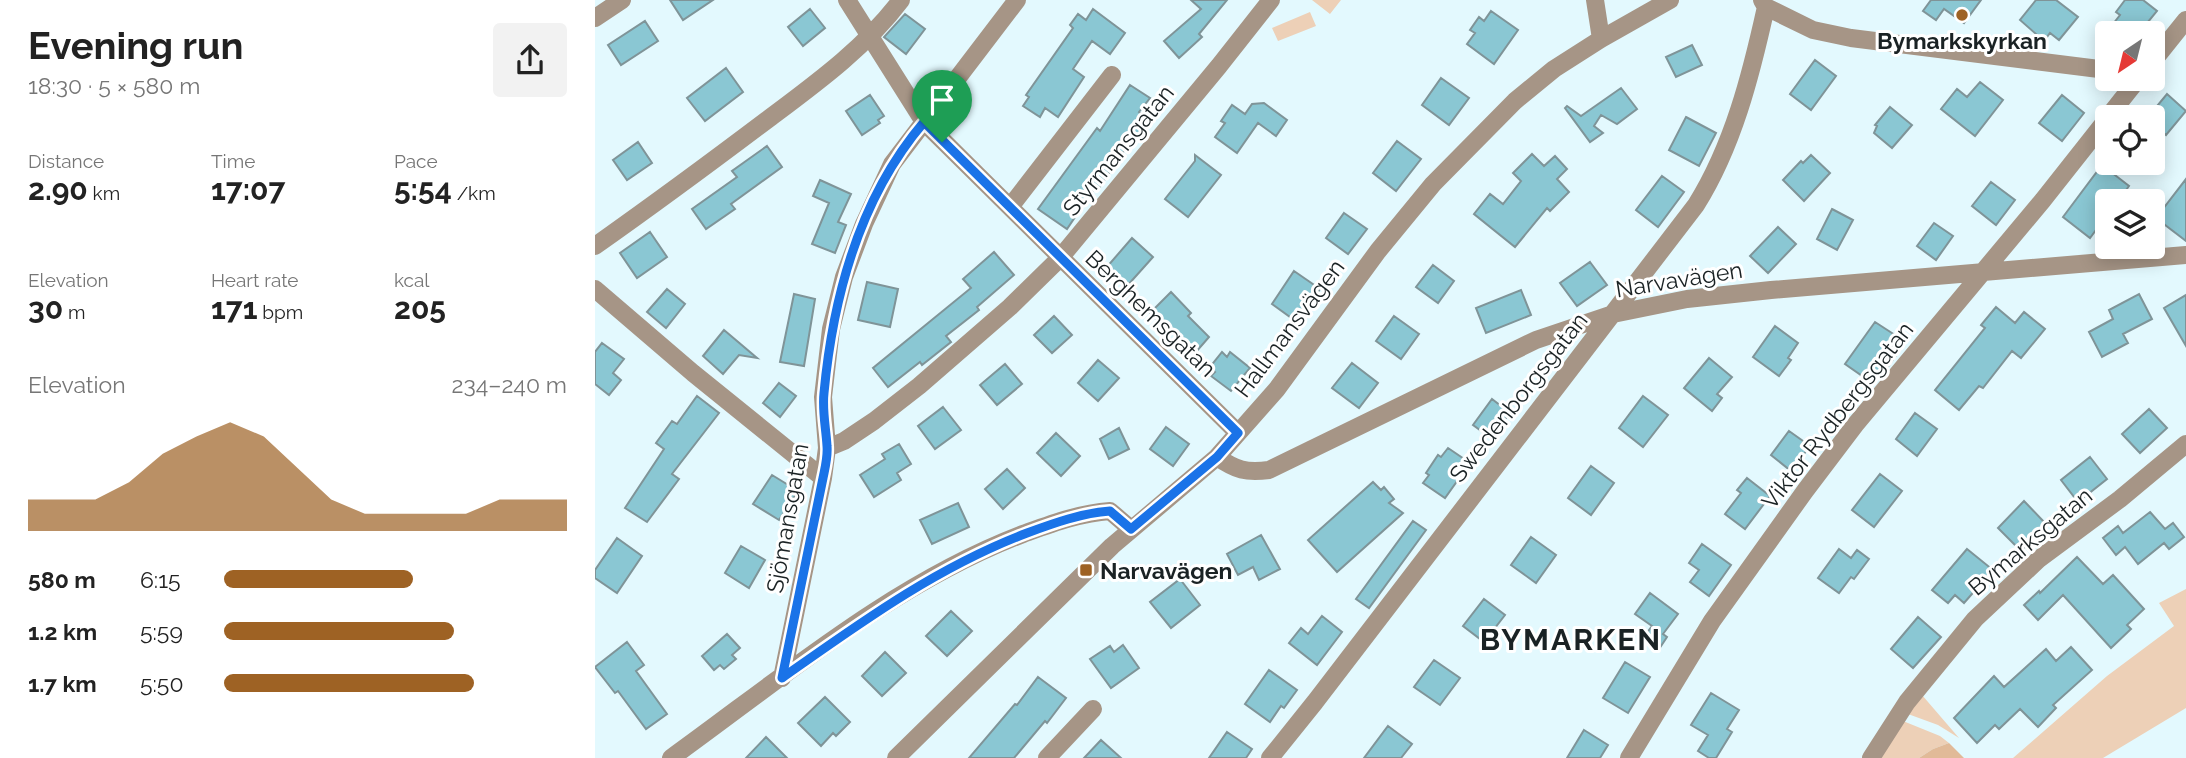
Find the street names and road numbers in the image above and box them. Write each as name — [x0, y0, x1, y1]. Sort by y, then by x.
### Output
street label: Styrmansgatan — [1057, 79, 1179, 221]
street label: Berghemsgatan — [1080, 244, 1222, 382]
street label: Hallmansvägen — [1228, 254, 1350, 402]
street label: Narvavägen — [1614, 256, 1744, 302]
street label: Swedenborgsgatan — [1443, 307, 1593, 487]
street label: Viktor Rydbergsgatan — [1756, 316, 1918, 514]
street label: Sjömansgatan — [761, 441, 813, 595]
street label: Bymarksgatan — [1963, 481, 2097, 601]

